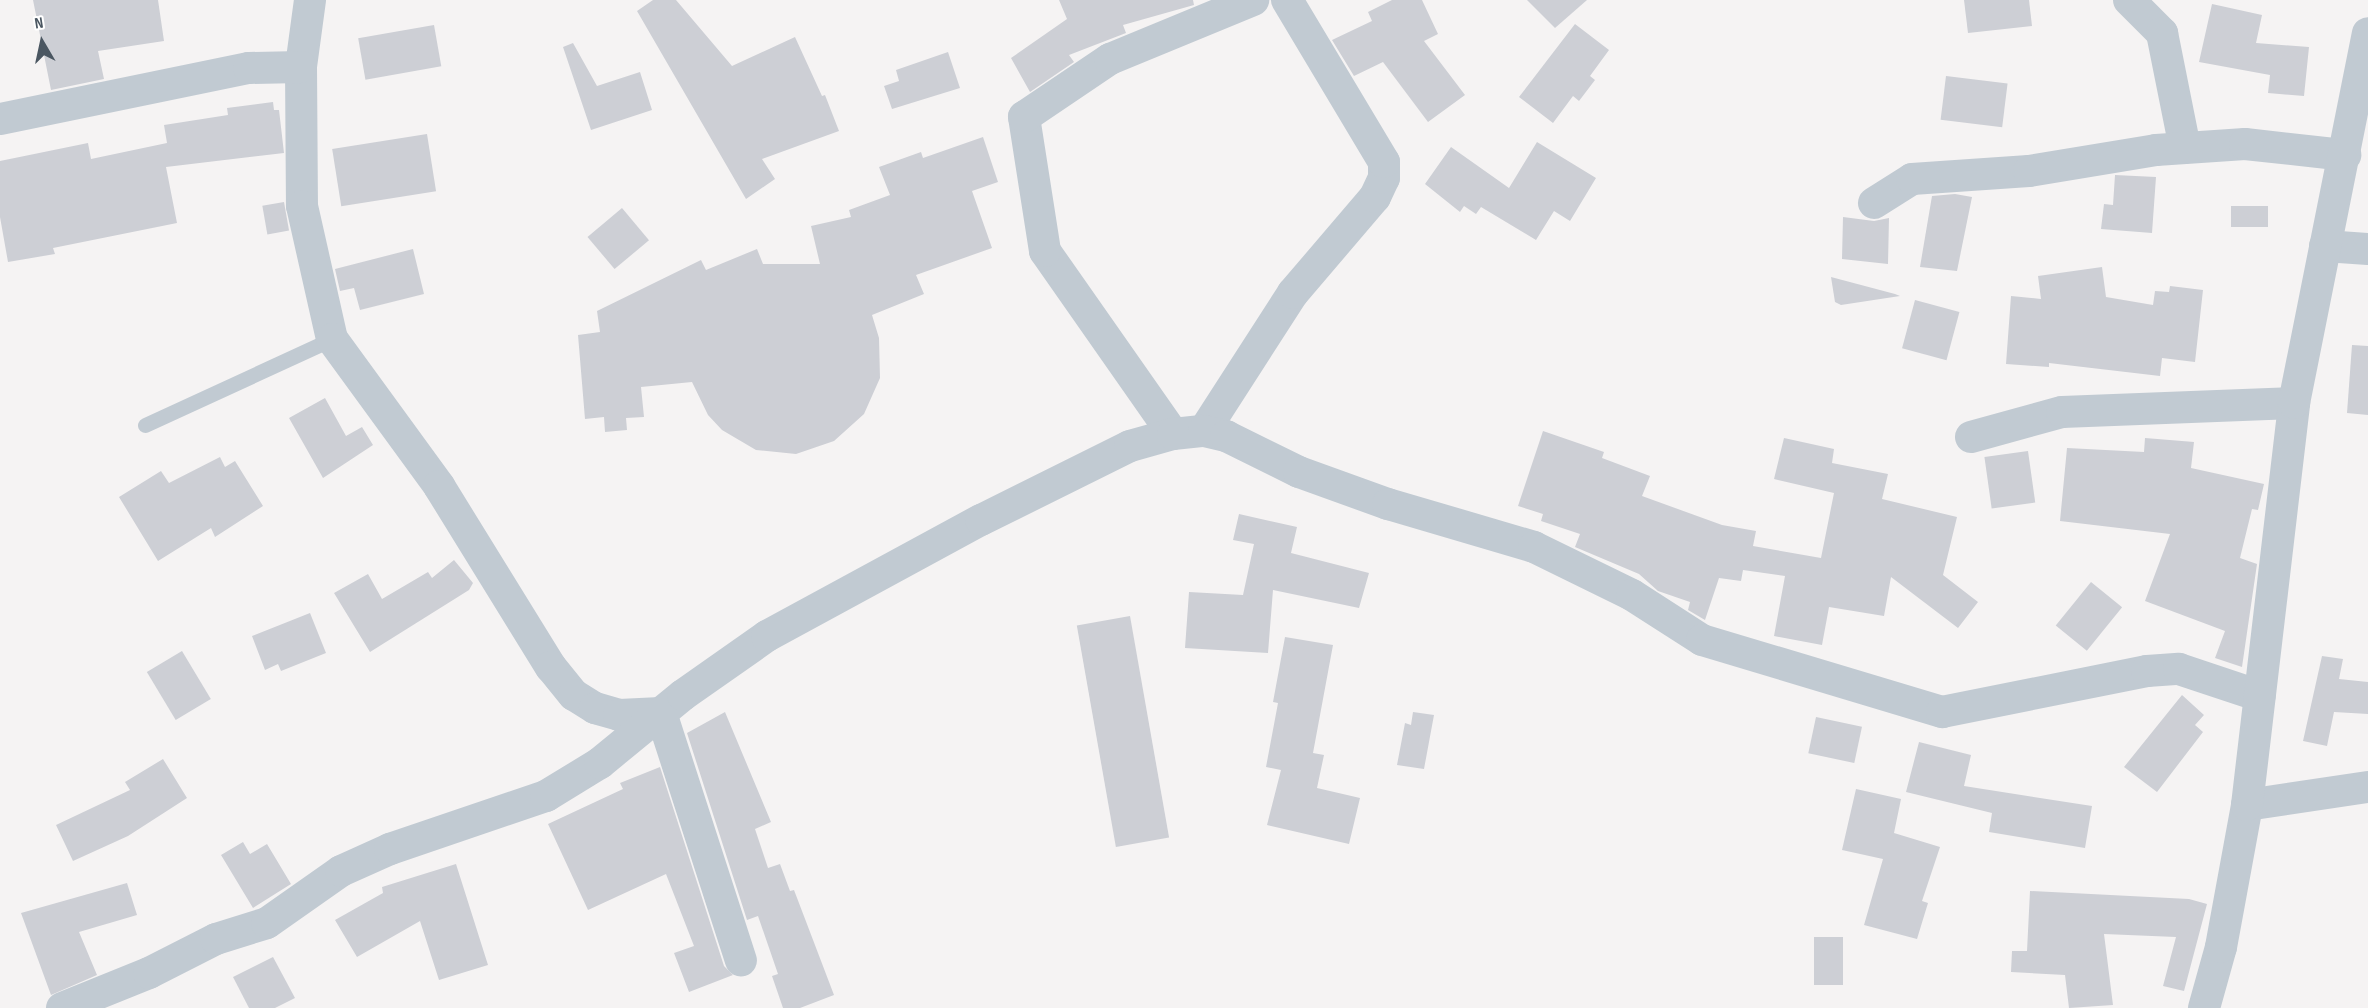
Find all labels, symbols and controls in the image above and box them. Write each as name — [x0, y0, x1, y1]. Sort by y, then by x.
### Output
north arrow — [12, 12, 72, 72]
text: N — [33, 14, 45, 34]

